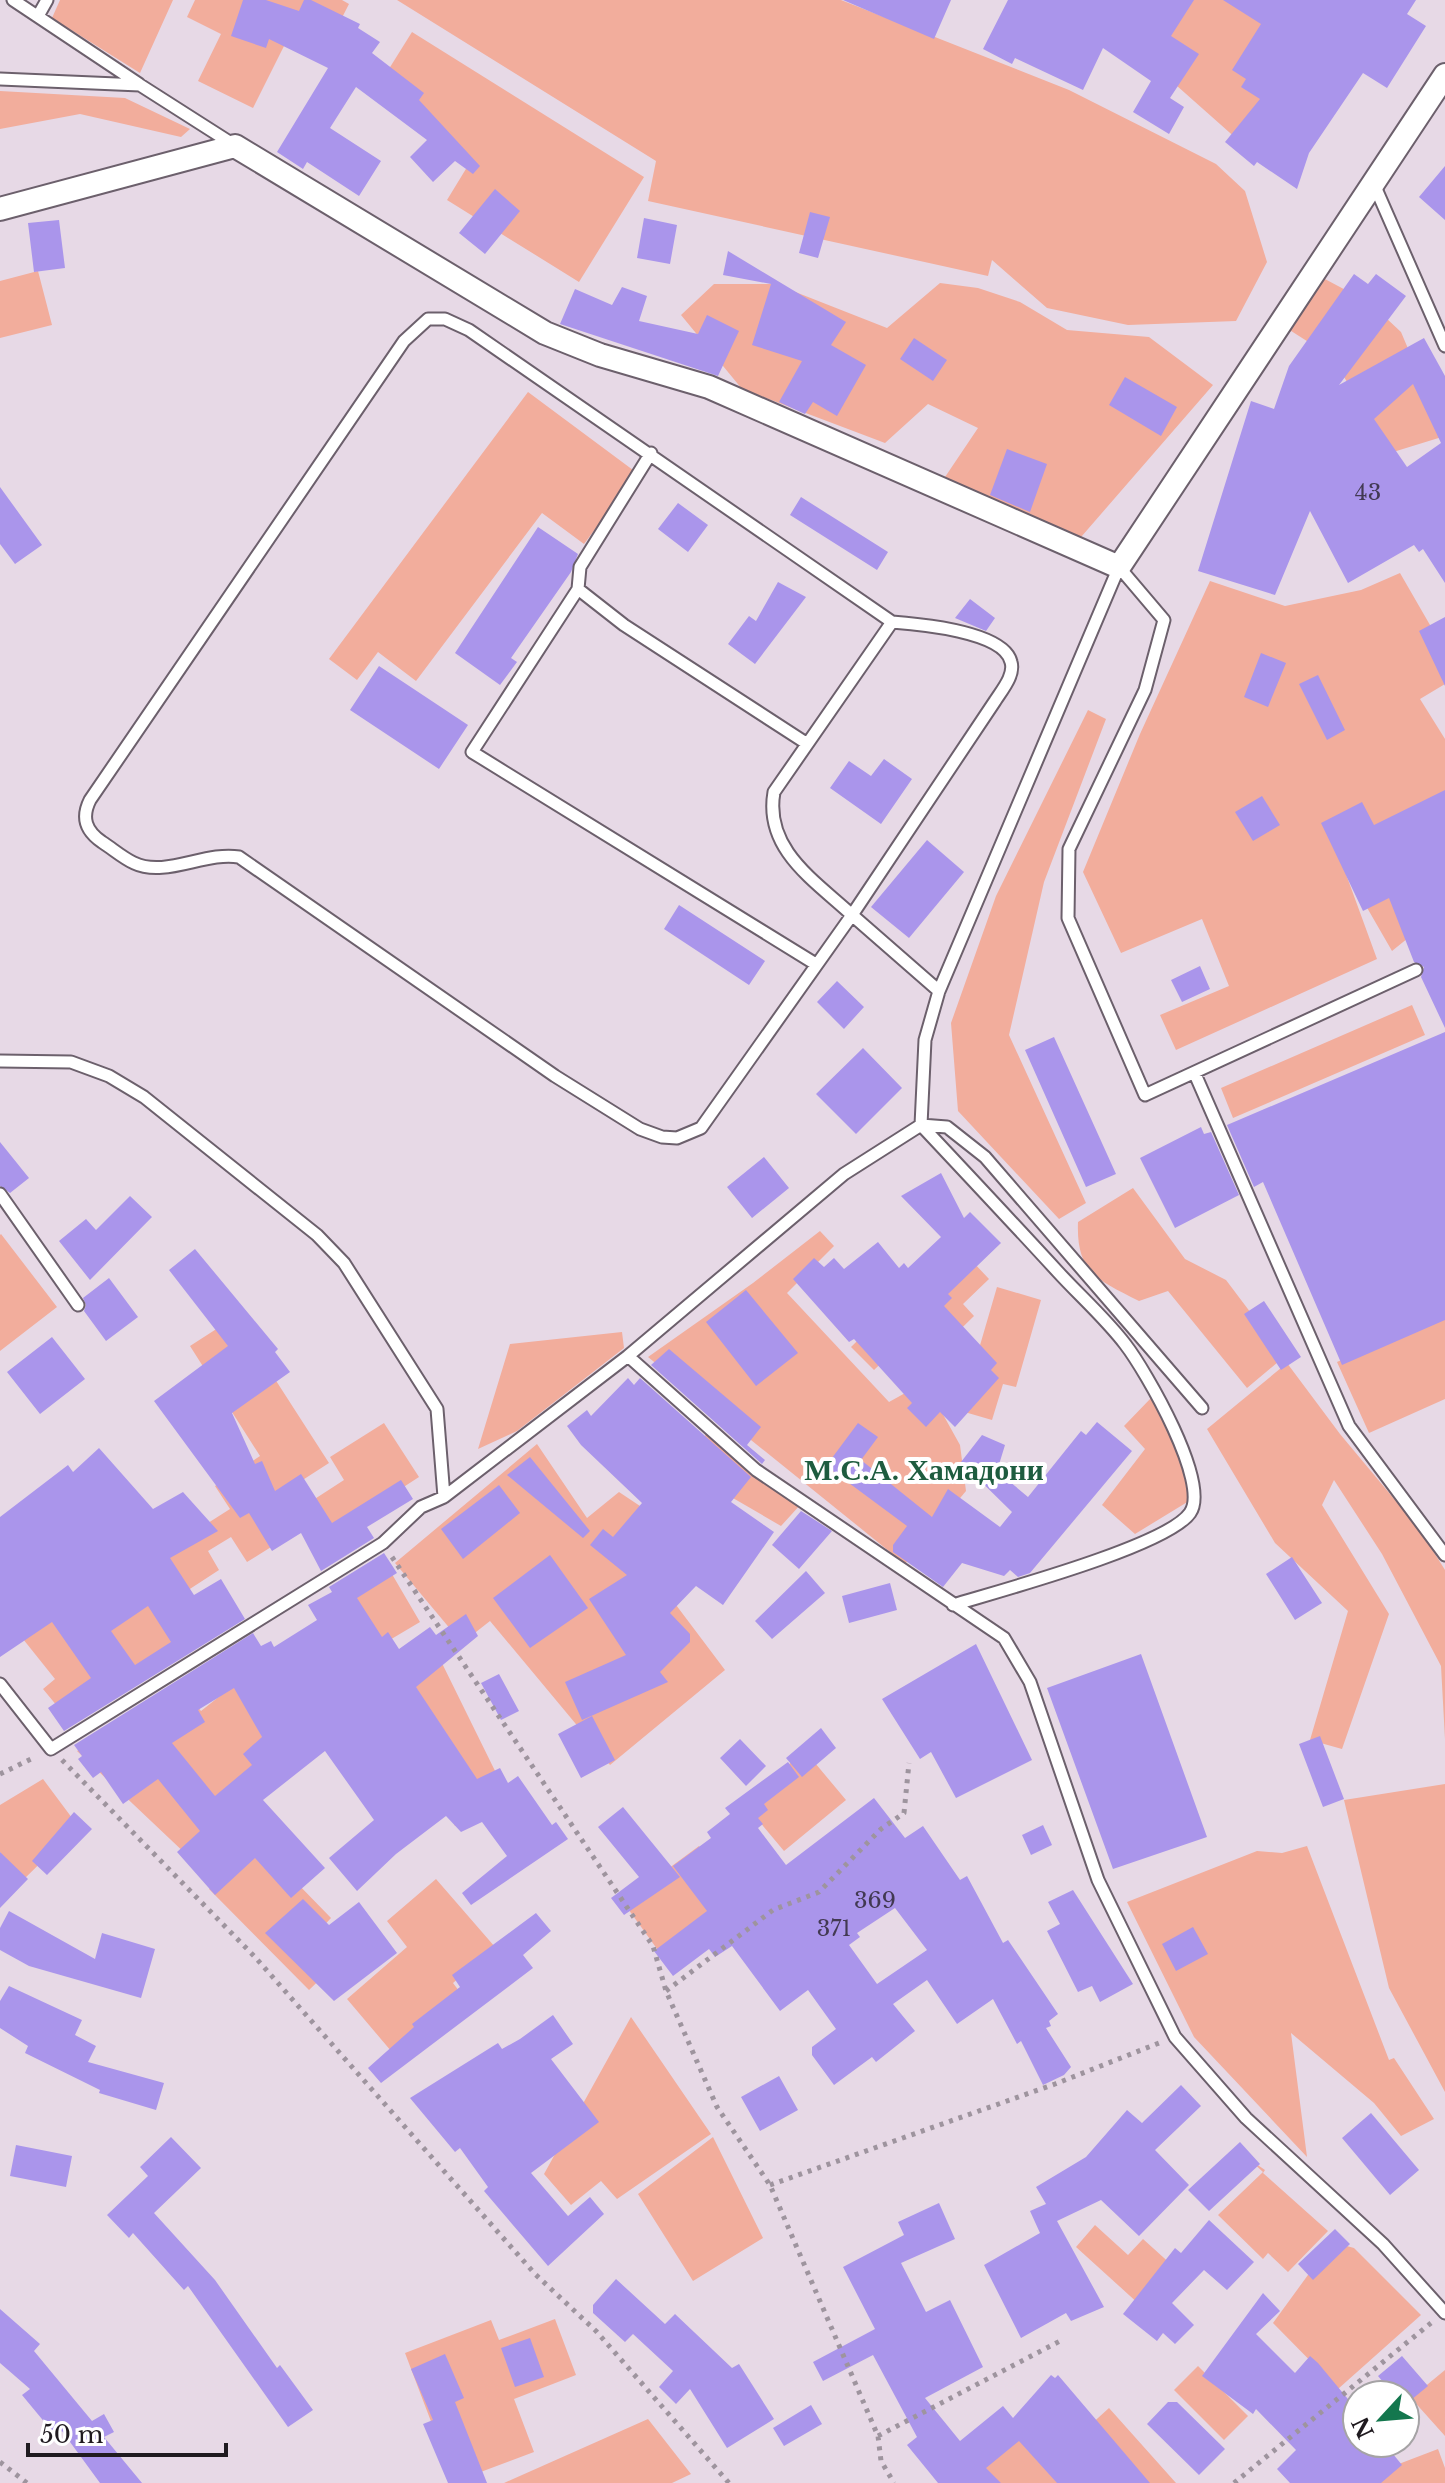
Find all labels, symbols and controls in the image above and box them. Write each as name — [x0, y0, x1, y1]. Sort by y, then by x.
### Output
house number: 43 — [1355, 479, 1381, 506]
district label: М.С.А. Хамадони — [804, 1451, 1044, 1488]
house number: 369 — [854, 1887, 896, 1914]
house number: 371 — [817, 1915, 851, 1942]
north arrow — [1341, 2379, 1421, 2459]
scale bar — [28, 2407, 226, 2457]
text: N — [1347, 2412, 1380, 2443]
text: 50 m — [40, 2420, 104, 2449]

